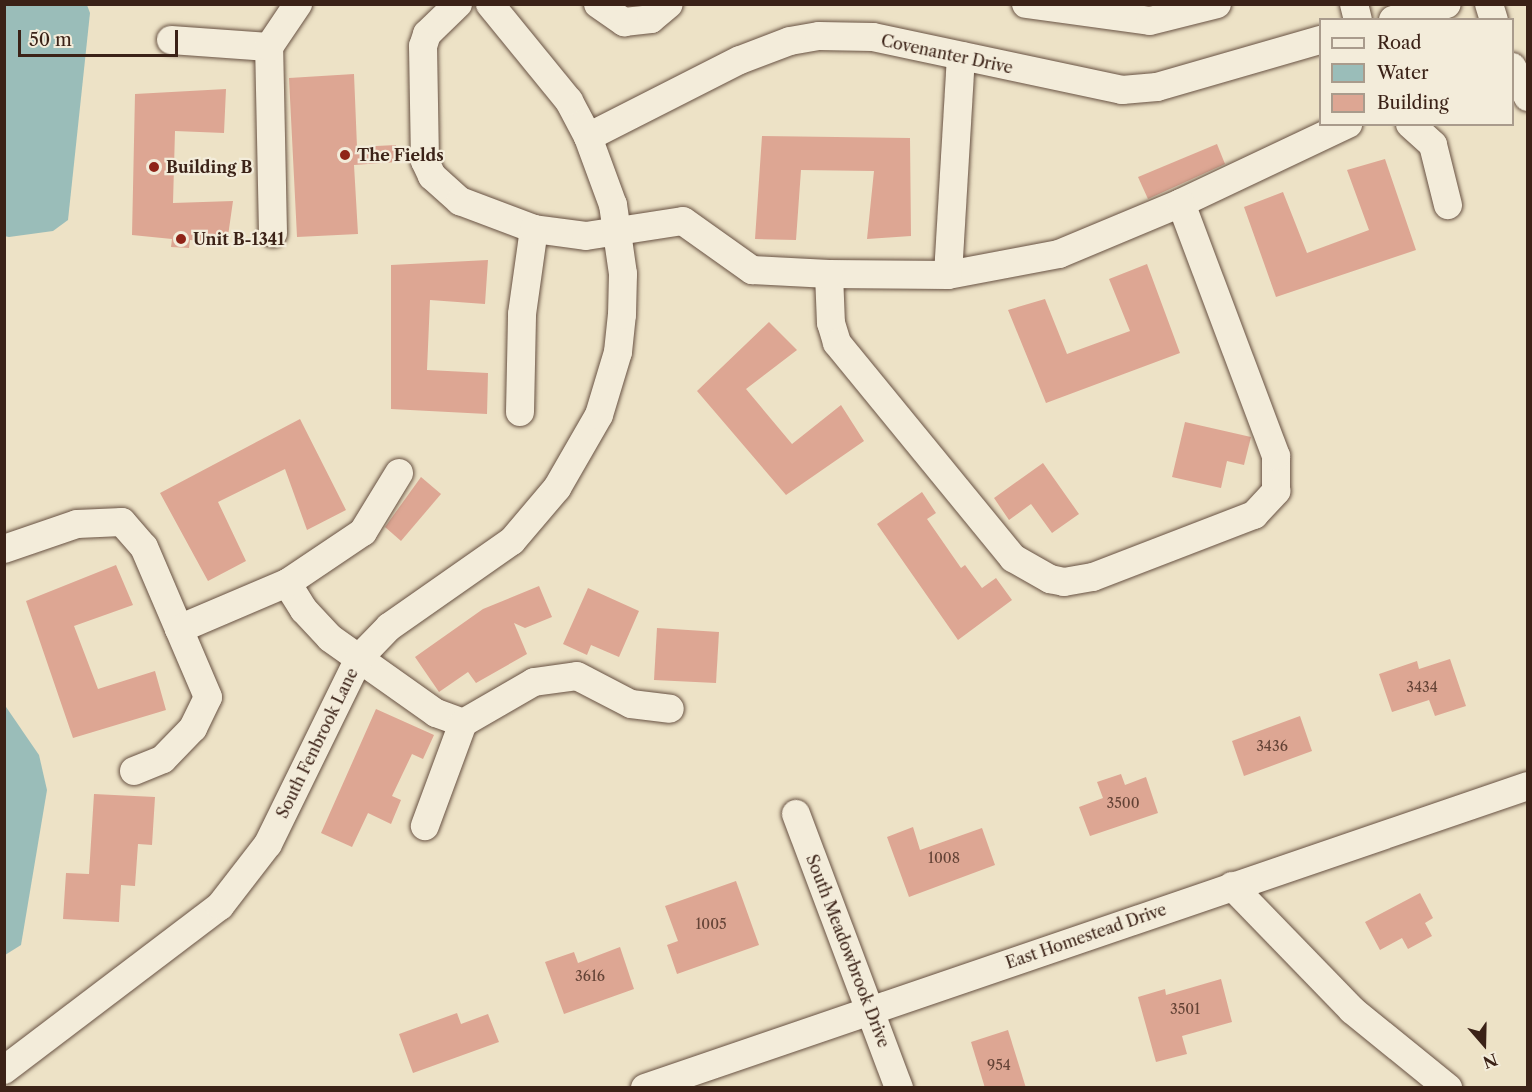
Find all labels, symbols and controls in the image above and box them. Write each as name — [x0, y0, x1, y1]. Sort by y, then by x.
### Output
scale bar — [21, 18, 182, 56]
legend — [1319, 18, 1514, 126]
text: 50 m — [29, 29, 72, 51]
street label: Covenanter Drive — [879, 31, 1015, 77]
text: Road — [1377, 32, 1422, 54]
text: Water — [1377, 62, 1429, 84]
text: Building — [1377, 92, 1449, 114]
place label: The Fields — [357, 145, 444, 165]
marker: The Fields — [338, 148, 352, 162]
place label: Building B — [166, 157, 252, 177]
marker: Building B — [147, 160, 161, 174]
place label: Unit B-1341 — [193, 229, 284, 249]
marker: Unit B-1341 — [174, 232, 188, 246]
street label: South Fenbrook Lane — [272, 665, 362, 821]
house number: 3434 — [1406, 679, 1438, 695]
house number: 3436 — [1256, 738, 1288, 754]
house number: 3500 — [1106, 795, 1140, 811]
house number: 1008 — [928, 850, 960, 866]
street label: South Meadowbrook Drive — [802, 852, 894, 1050]
street label: East Homestead Drive — [1003, 899, 1169, 973]
house number: 1005 — [695, 916, 727, 932]
house number: 3616 — [575, 968, 605, 984]
house number: 3501 — [1170, 1001, 1200, 1017]
north arrow — [1454, 1014, 1514, 1074]
text: N — [1480, 1049, 1500, 1073]
house number: 954 — [987, 1057, 1011, 1073]

